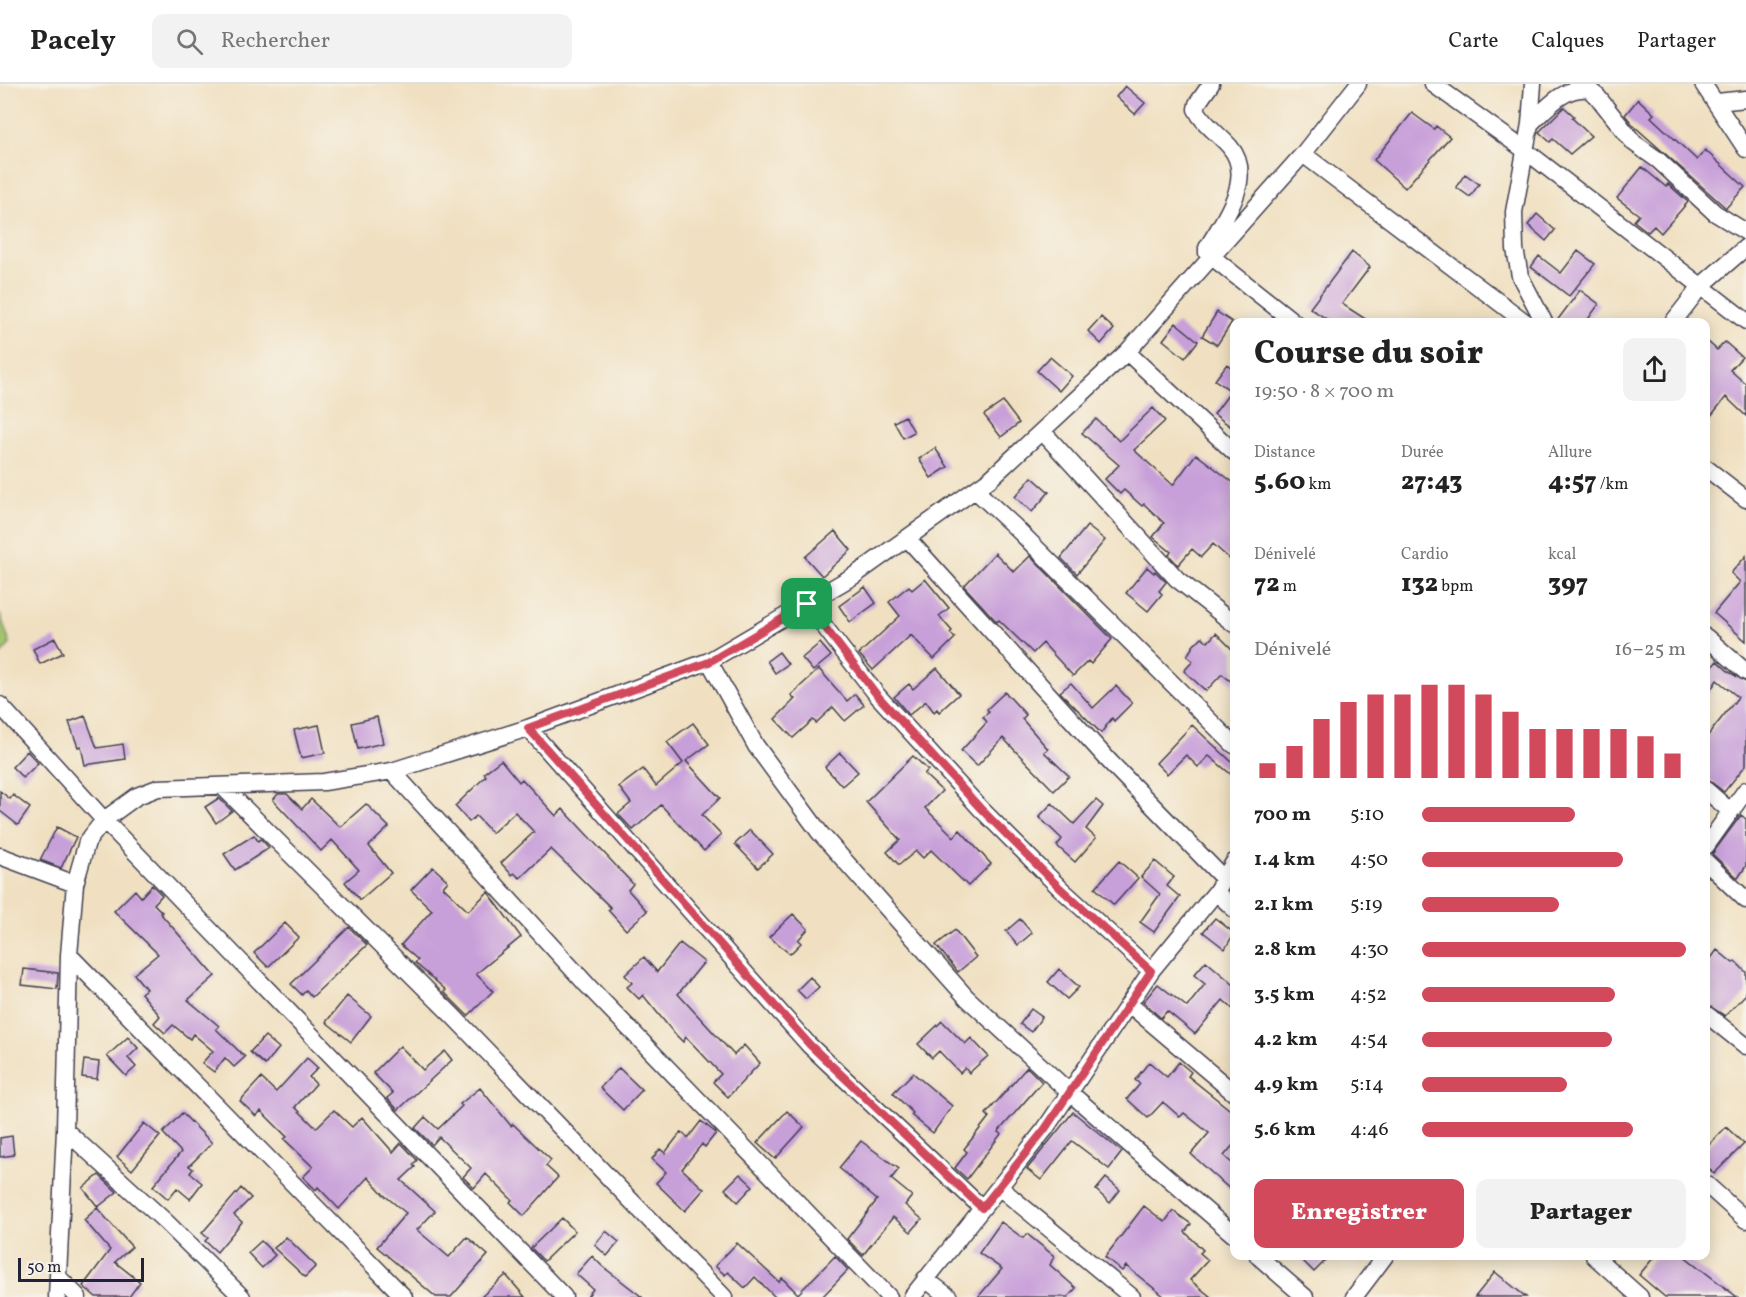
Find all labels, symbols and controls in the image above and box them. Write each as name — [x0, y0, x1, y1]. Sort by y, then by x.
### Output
search box — [152, 14, 572, 68]
text: Pacely — [30, 22, 116, 61]
icon: search — [173, 25, 206, 58]
text: Rechercher — [221, 26, 330, 57]
text: Carte — [1448, 27, 1499, 56]
text: Calques — [1532, 27, 1604, 56]
text: Partager — [1637, 27, 1716, 56]
text: Course du soir — [1254, 332, 1483, 378]
button: share — [1623, 338, 1686, 401]
text: 19:50 · 8 × 700 m — [1254, 378, 1394, 406]
text: Distance — [1254, 442, 1315, 464]
text: Durée — [1401, 442, 1444, 464]
text: Allure — [1548, 442, 1592, 464]
text: 5.60 — [1254, 464, 1305, 500]
text: 27:43 — [1401, 464, 1463, 500]
text: 4:57 — [1548, 464, 1597, 500]
text: km — [1305, 474, 1331, 496]
text: /km — [1597, 474, 1628, 496]
text: Dénivelé — [1254, 544, 1316, 566]
text: Cardio — [1401, 544, 1448, 566]
text: kcal — [1548, 544, 1576, 566]
text: 72 — [1254, 566, 1280, 602]
text: 132 — [1401, 566, 1438, 602]
text: 397 — [1548, 566, 1588, 602]
text: m — [1280, 576, 1297, 598]
text: bpm — [1438, 576, 1473, 598]
pin — [781, 578, 832, 629]
icon: arrive — [790, 587, 823, 620]
text: Dénivelé — [1254, 636, 1331, 664]
text: 16–25 m — [1614, 636, 1686, 664]
text: 700 m — [1254, 801, 1311, 829]
text: 5:10 — [1350, 801, 1384, 829]
text: 1.4 km — [1254, 846, 1315, 874]
text: 4:50 — [1350, 846, 1388, 874]
text: 2.1 km — [1254, 891, 1314, 919]
text: 5:19 — [1350, 891, 1382, 919]
text: 2.8 km — [1254, 936, 1316, 964]
text: 4:30 — [1350, 936, 1389, 964]
text: 3.5 km — [1254, 981, 1315, 1009]
text: 4:52 — [1350, 981, 1387, 1009]
text: 4.2 km — [1254, 1026, 1318, 1054]
text: 4:54 — [1350, 1026, 1388, 1054]
text: 4.9 km — [1254, 1071, 1318, 1099]
text: 5:14 — [1350, 1071, 1384, 1099]
text: 5.6 km — [1254, 1116, 1316, 1144]
text: 4:46 — [1350, 1116, 1389, 1144]
button: Enregistrer — [1254, 1179, 1464, 1248]
button: Partager — [1476, 1179, 1686, 1248]
scale bar — [18, 1255, 144, 1282]
text: 50 m — [27, 1257, 61, 1279]

